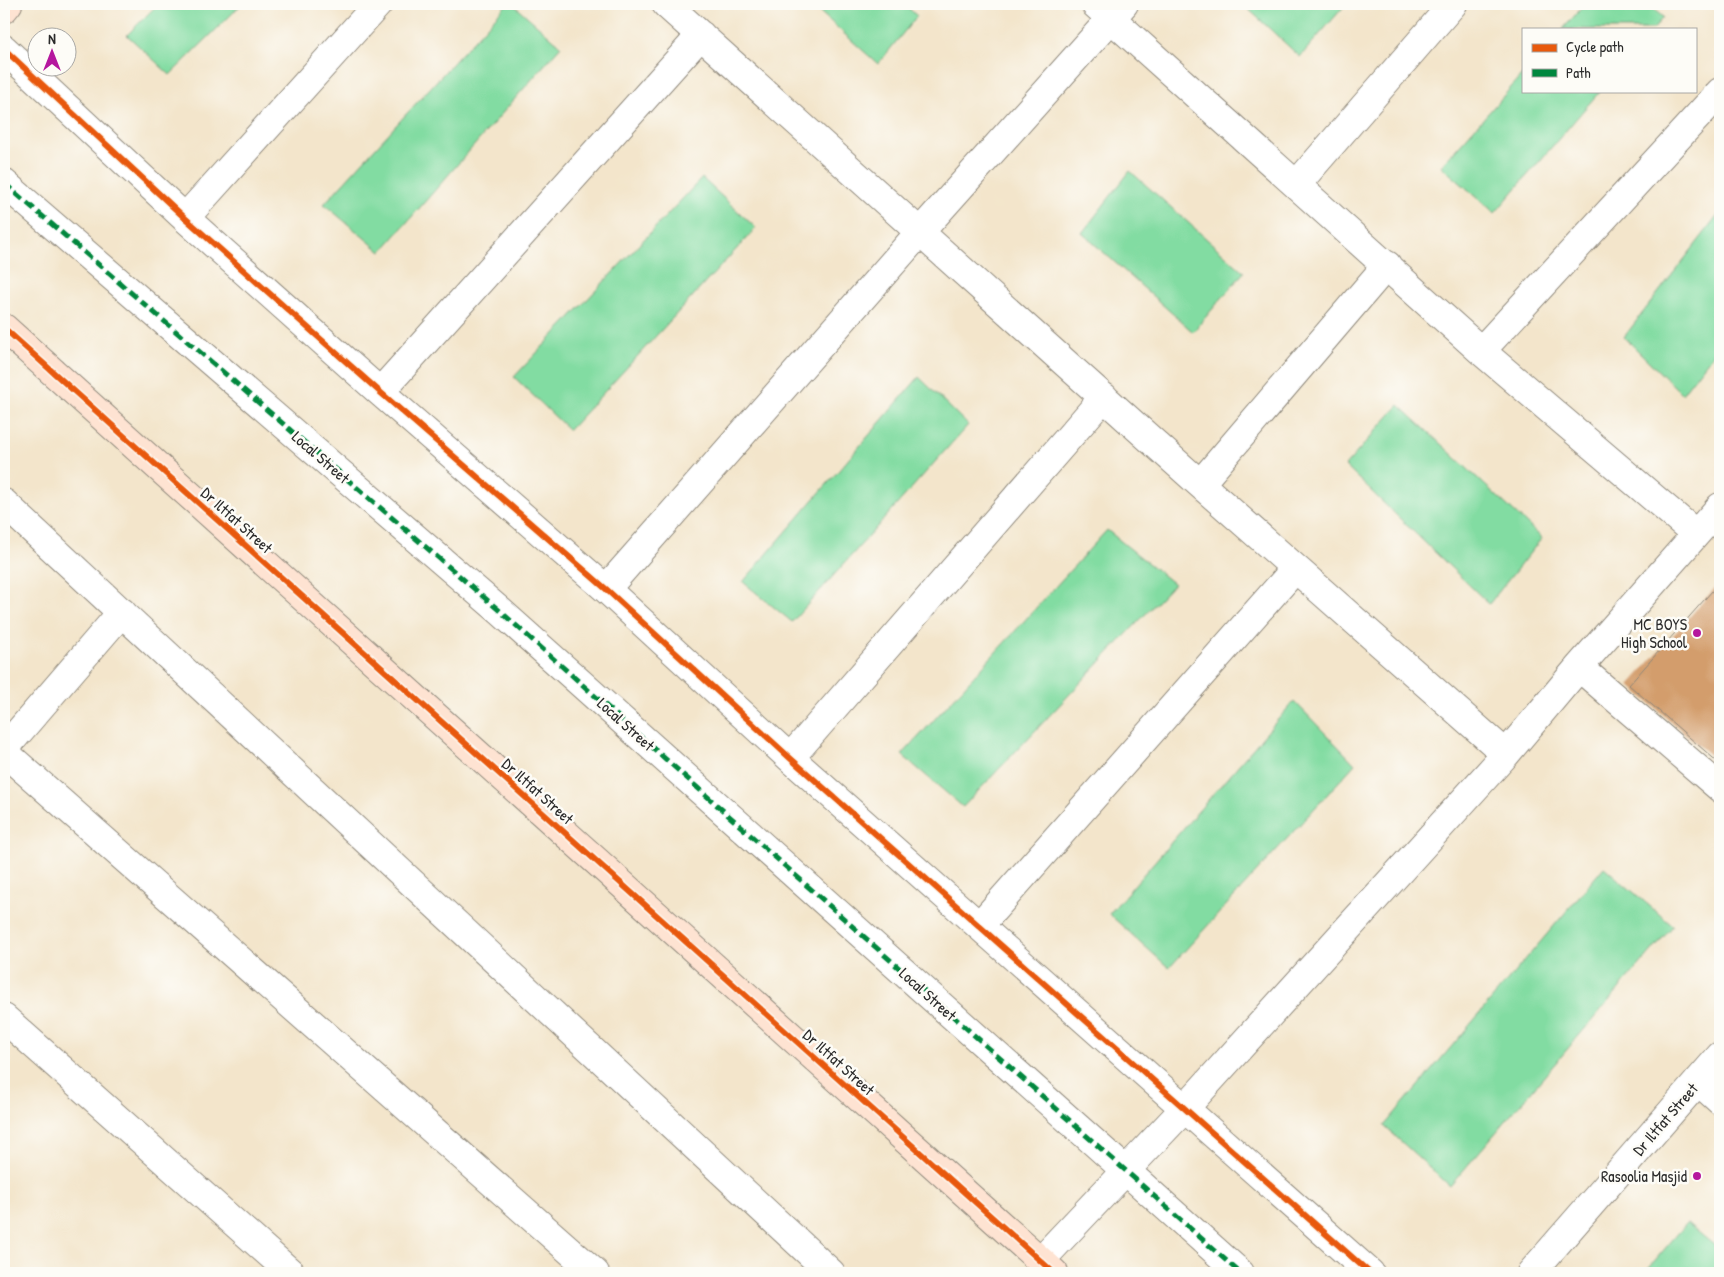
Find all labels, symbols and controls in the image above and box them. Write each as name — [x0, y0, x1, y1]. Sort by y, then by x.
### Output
north arrow — [28, 28, 78, 78]
legend — [1522, 28, 1696, 92]
text: N — [48, 29, 56, 48]
text: Cycle path — [1566, 36, 1624, 57]
text: Path — [1566, 62, 1591, 83]
street label: Local Street — [287, 426, 355, 489]
street label: Dr Iltfat Street — [196, 482, 278, 558]
place label: MC BOYS High School — [1621, 613, 1688, 653]
marker: MC BOYS High School — [1691, 627, 1703, 639]
street label: Local Street — [593, 692, 660, 756]
street label: Dr Iltfat Street — [497, 753, 579, 829]
street label: Local Street — [895, 962, 962, 1026]
street label: Dr Iltfat Street — [798, 1024, 880, 1100]
street label: Dr Iltfat Street — [1627, 1078, 1703, 1160]
place label: Rasoolia Masjid — [1601, 1165, 1687, 1187]
marker: Rasoolia Masjid — [1691, 1170, 1703, 1182]

